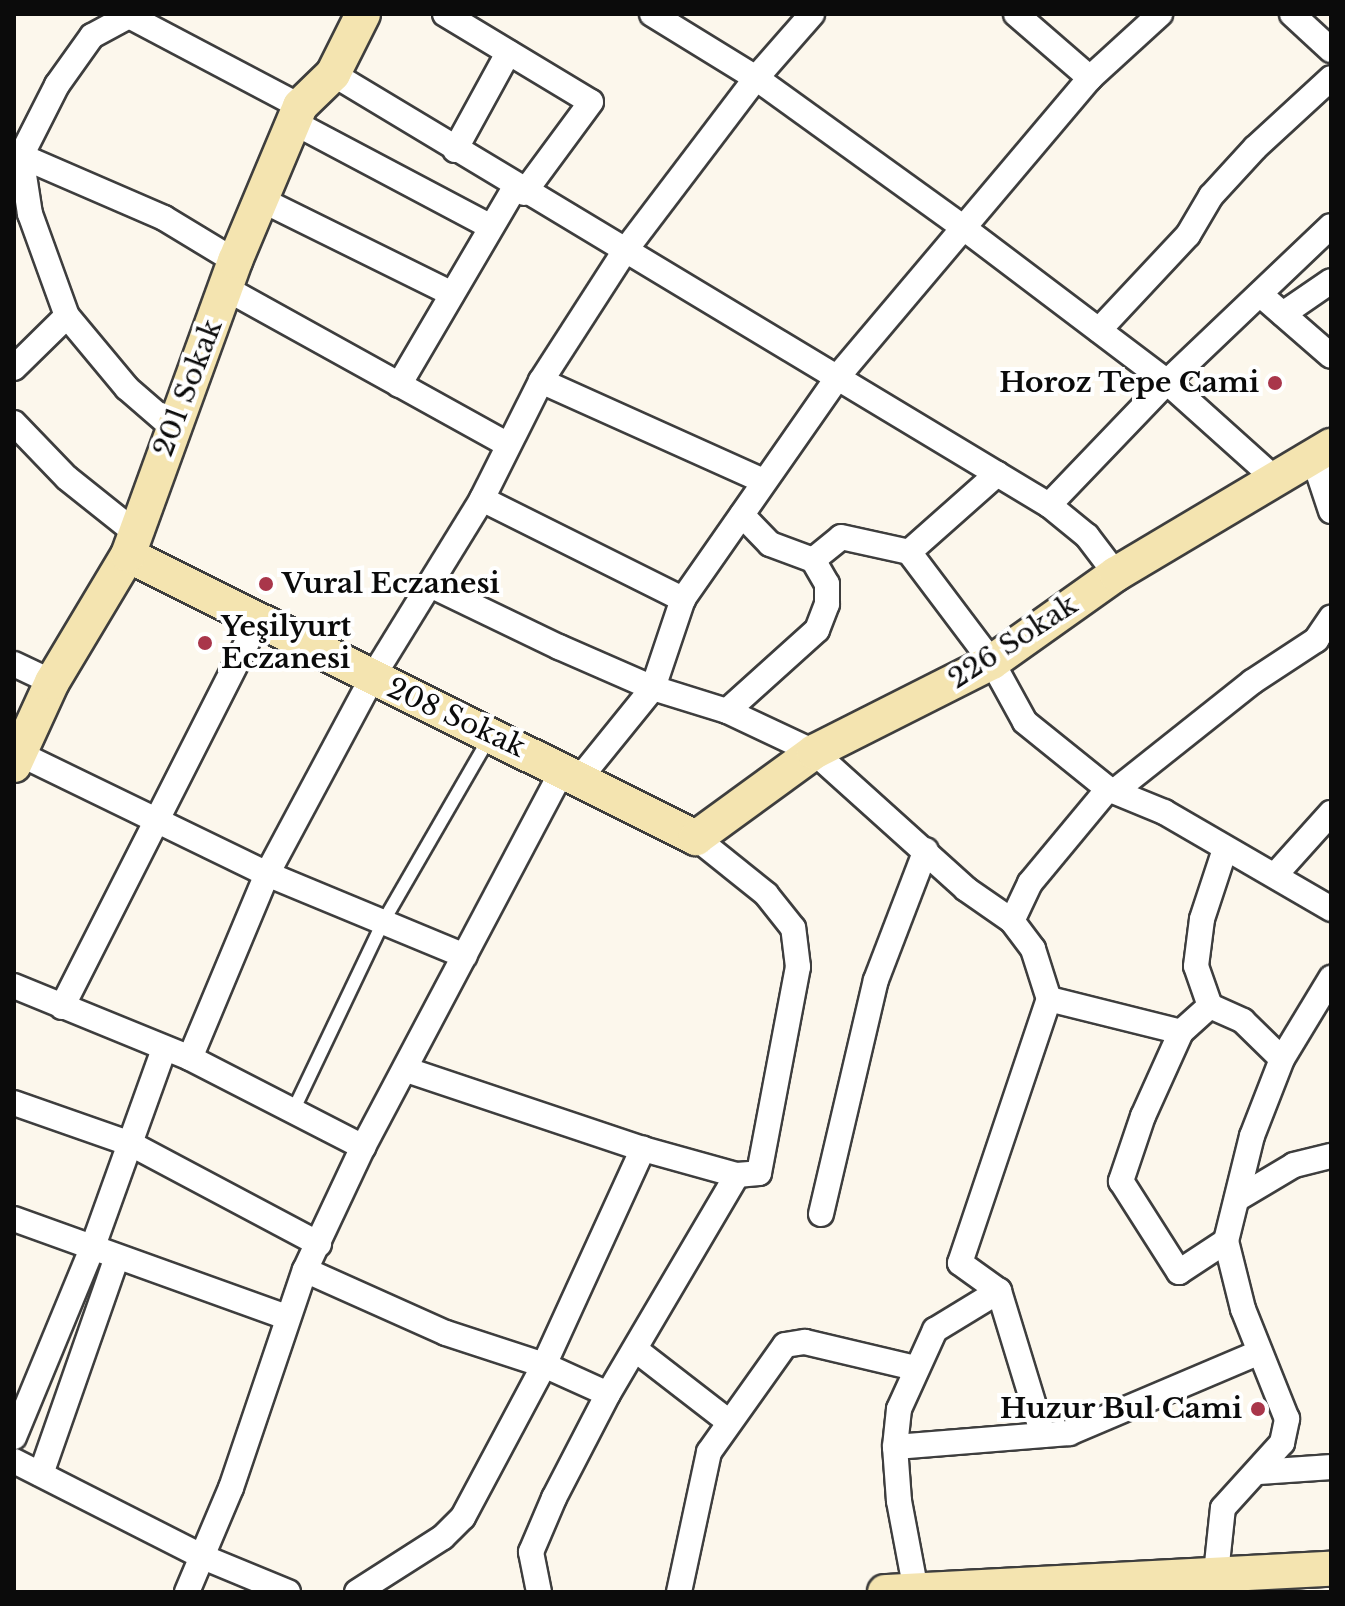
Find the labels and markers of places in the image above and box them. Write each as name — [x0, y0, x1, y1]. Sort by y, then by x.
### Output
place label: Horoz Tepe Cami — [998, 366, 1259, 400]
marker: Horoz Tepe Cami — [1266, 374, 1284, 392]
place label: Vural Eczanesi — [282, 567, 500, 601]
marker: Vural Eczanesi — [257, 575, 275, 593]
place label: Yeşilyurt Eczanesi — [221, 610, 351, 676]
marker: Yeşilyurt Eczanesi — [196, 634, 214, 652]
place label: Huzur Bul Cami — [1000, 1392, 1242, 1426]
marker: Huzur Bul Cami — [1249, 1400, 1267, 1418]

